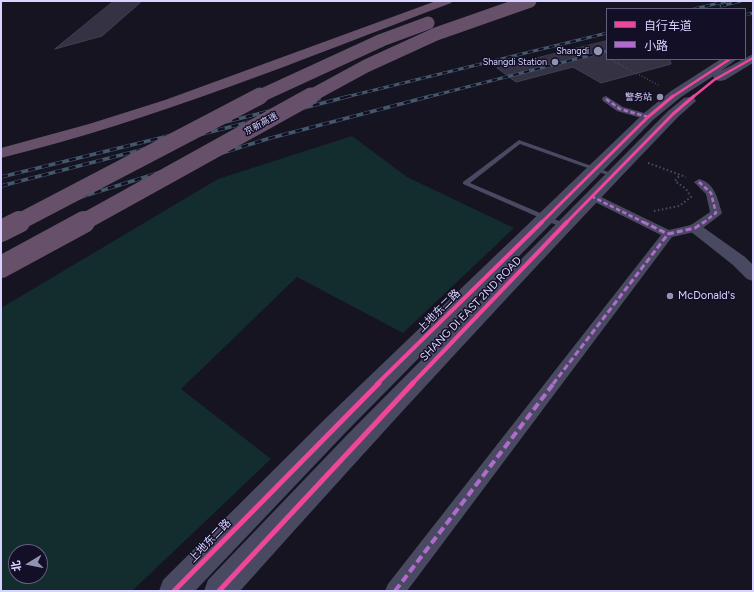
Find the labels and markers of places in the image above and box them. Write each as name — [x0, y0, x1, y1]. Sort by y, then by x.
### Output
marker: Shangdi — [592, 45, 604, 57]
place label: Shangdi — [556, 46, 589, 56]
place label: Shangdi Station — [483, 57, 547, 67]
marker: Shangdi Station — [550, 57, 560, 67]
place label: 警务站 — [625, 92, 652, 102]
marker: 警务站 — [655, 92, 665, 102]
place label: McDonald's — [678, 289, 735, 303]
marker: McDonald's — [665, 291, 675, 301]

